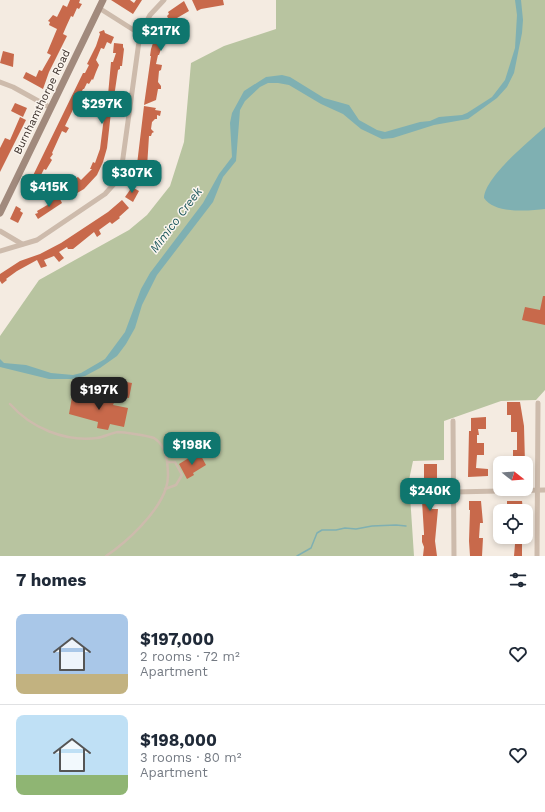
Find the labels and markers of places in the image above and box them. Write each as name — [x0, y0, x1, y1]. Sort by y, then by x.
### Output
pin: $217K — [133, 18, 189, 52]
pin: $297K — [74, 91, 130, 125]
pin: $307K — [104, 160, 160, 194]
pin: $415K — [21, 174, 77, 208]
pin: $197K — [71, 377, 127, 411]
pin: $198K — [164, 432, 220, 466]
pin: $240K — [402, 478, 458, 512]

